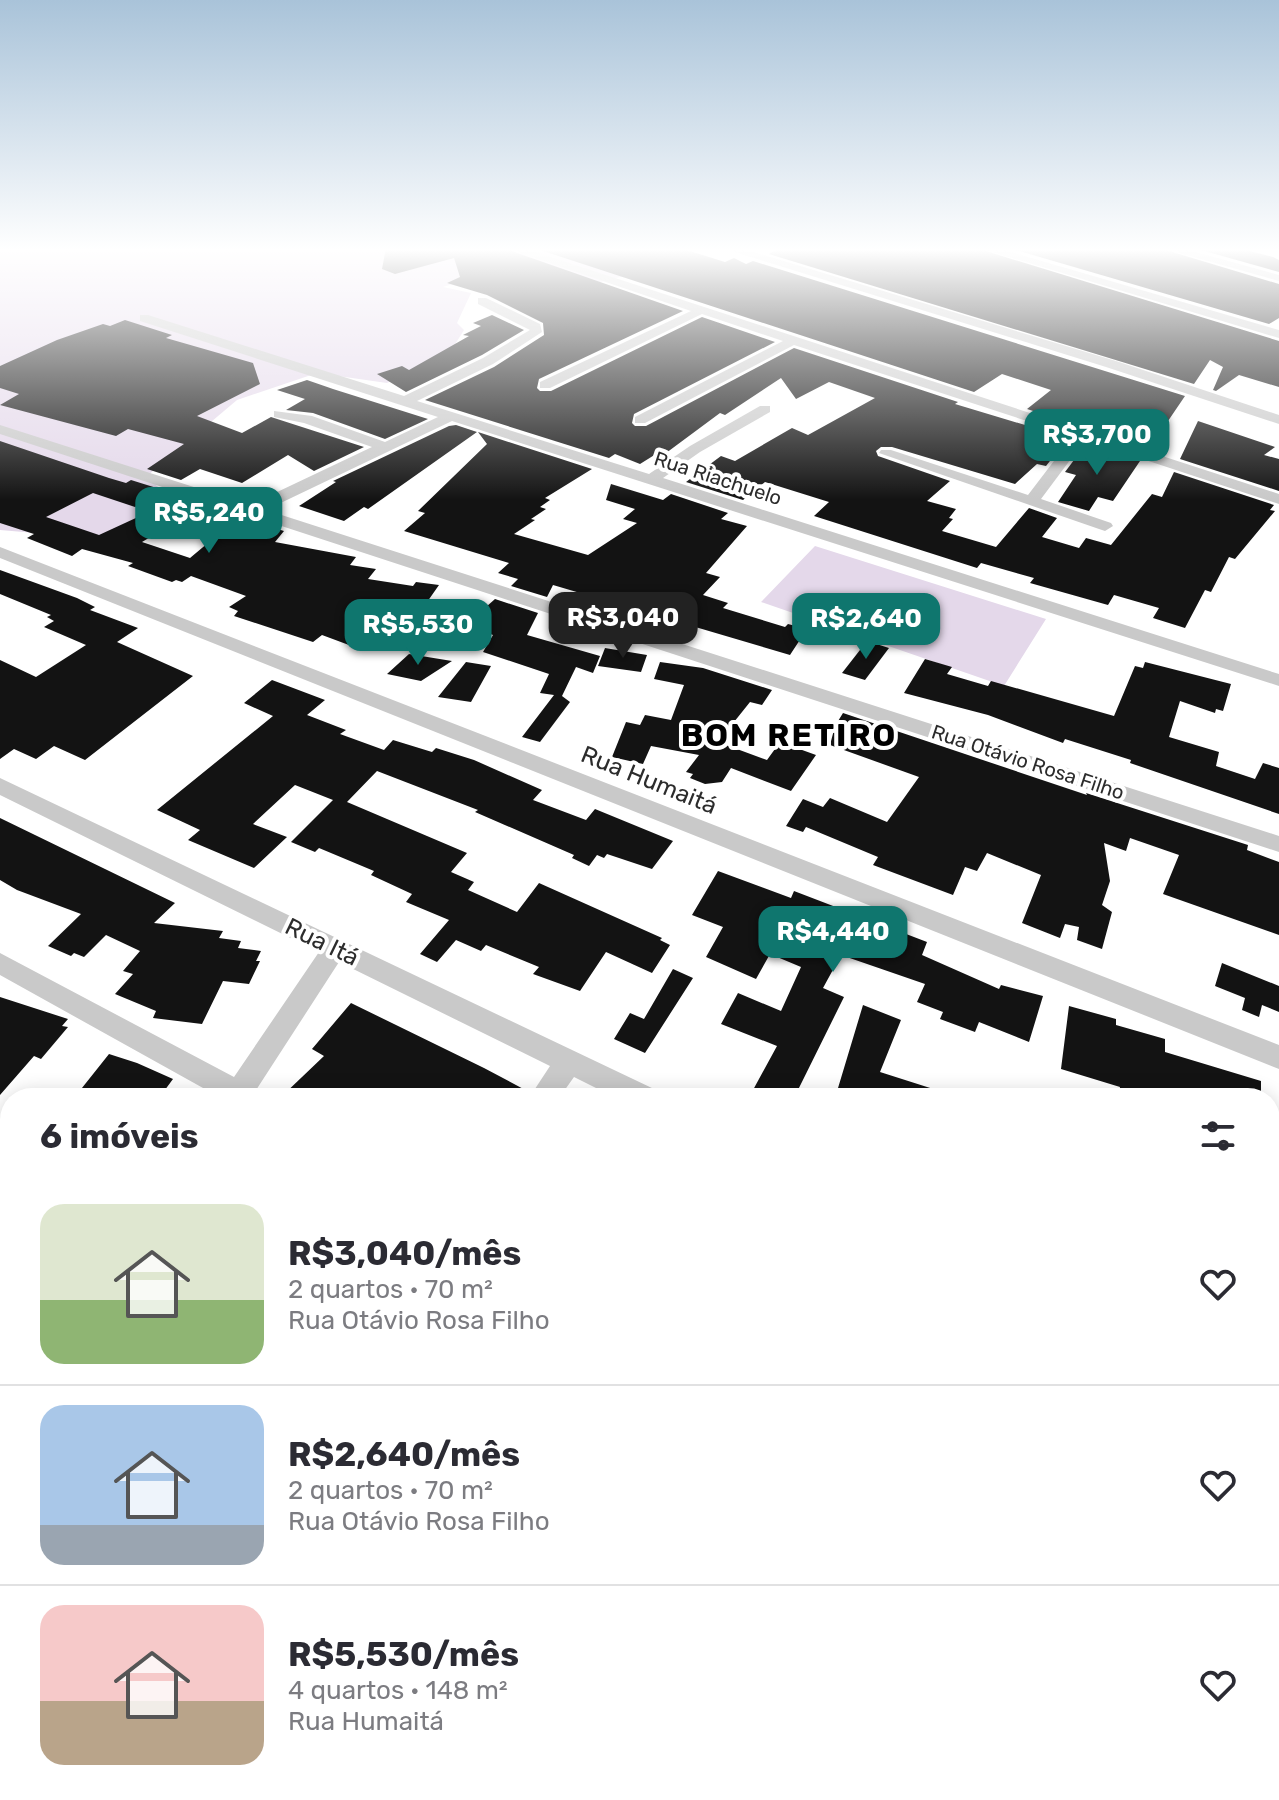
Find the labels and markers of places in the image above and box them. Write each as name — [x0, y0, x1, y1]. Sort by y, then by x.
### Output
pin: R$3,700 — [1023, 409, 1171, 477]
pin: R$5,240 — [135, 487, 283, 555]
pin: R$3,040 — [549, 592, 697, 660]
pin: R$2,640 — [792, 593, 940, 661]
pin: R$5,530 — [344, 599, 492, 667]
pin: R$4,440 — [759, 906, 907, 974]

